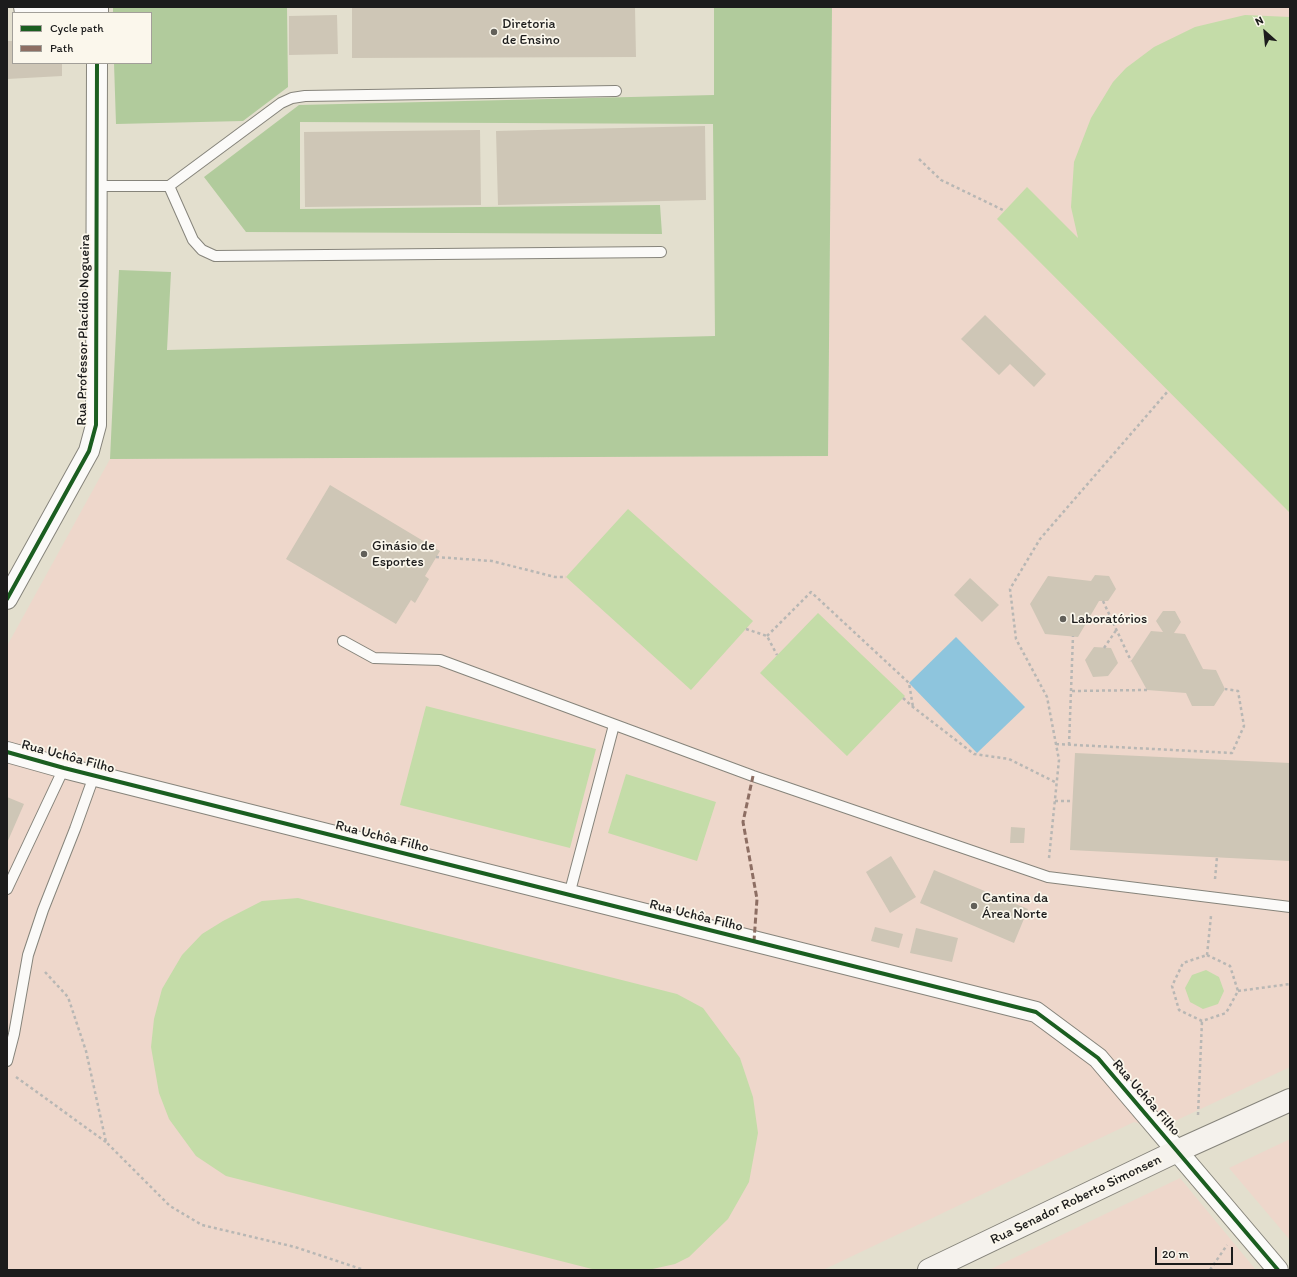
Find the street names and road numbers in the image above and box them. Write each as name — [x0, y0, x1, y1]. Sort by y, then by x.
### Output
street label: Rua Professor Placídio Nogueira — [74, 234, 94, 426]
street label: Rua Uchôa Filho — [20, 736, 116, 778]
street label: Rua Uchôa Filho — [334, 817, 430, 857]
street label: Rua Uchôa Filho — [648, 896, 744, 936]
street label: Rua Uchôa Filho — [1108, 1056, 1184, 1140]
street label: Rua Senador Roberto Simonsen — [988, 1151, 1164, 1249]

